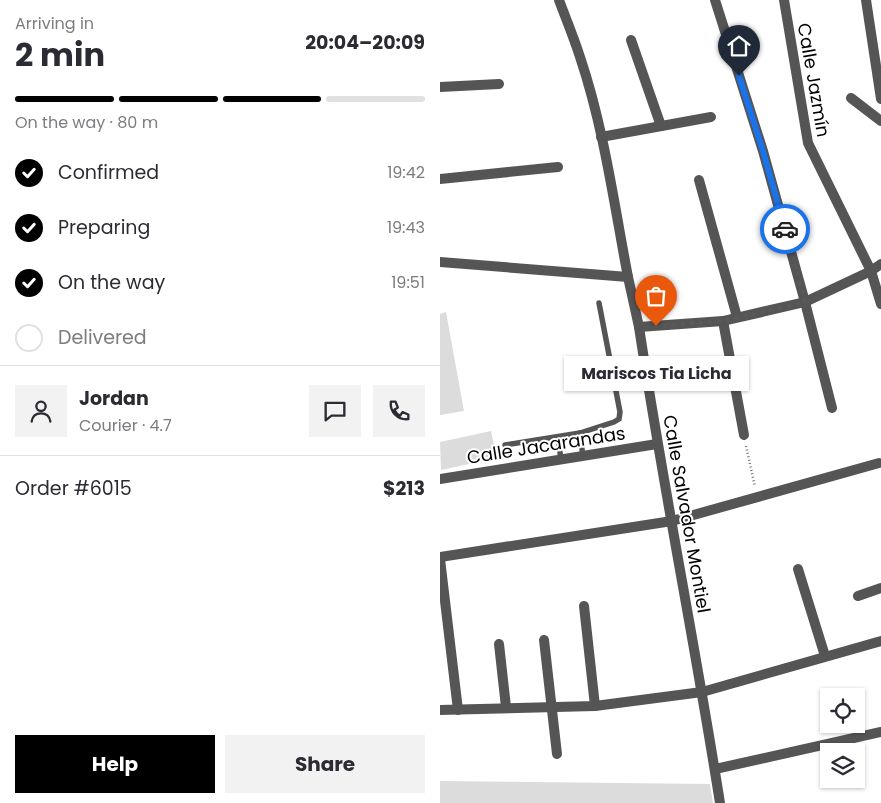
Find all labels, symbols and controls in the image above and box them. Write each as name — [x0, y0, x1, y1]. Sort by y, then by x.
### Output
text: Arriving in — [15, 12, 94, 35]
street label: Calle Jazmín — [792, 21, 836, 139]
pin — [718, 25, 760, 76]
text: 20:04–20:09 — [305, 29, 425, 56]
text: 2 min — [15, 32, 105, 77]
icon: home — [725, 32, 753, 60]
text: On the way · 80 m — [15, 111, 158, 134]
icon: check — [15, 159, 43, 187]
text: Confirmed — [58, 159, 159, 186]
text: 19:42 — [387, 161, 425, 184]
courier — [760, 204, 810, 254]
icon: check — [15, 214, 43, 242]
text: Preparing — [58, 214, 150, 241]
icon: car — [771, 215, 799, 243]
text: 19:43 — [387, 216, 425, 239]
icon: check — [15, 269, 43, 297]
text: On the way — [58, 269, 165, 296]
text: 19:51 — [391, 271, 425, 294]
pin — [635, 275, 677, 326]
icon: bag — [642, 282, 670, 310]
text: Delivered — [58, 324, 147, 351]
callout: Mariscos Tia Licha — [564, 356, 748, 391]
text: Mariscos Tia Licha — [581, 362, 732, 385]
button: person — [15, 385, 67, 437]
text: Jordan — [79, 385, 149, 412]
button: chat — [309, 385, 361, 437]
button: phone — [373, 385, 425, 437]
street label: Calle Salvador Montiel — [657, 413, 717, 615]
text: Courier · 4.7 — [79, 414, 172, 437]
street label: Calle Jacarandas — [465, 420, 627, 470]
text: Order #6015 — [15, 475, 132, 502]
text: $213 — [383, 475, 425, 502]
map controls — [820, 688, 865, 788]
button: locate — [820, 688, 865, 733]
button: Help — [15, 735, 215, 793]
button: Share — [225, 735, 425, 793]
button: layers — [820, 743, 865, 788]

